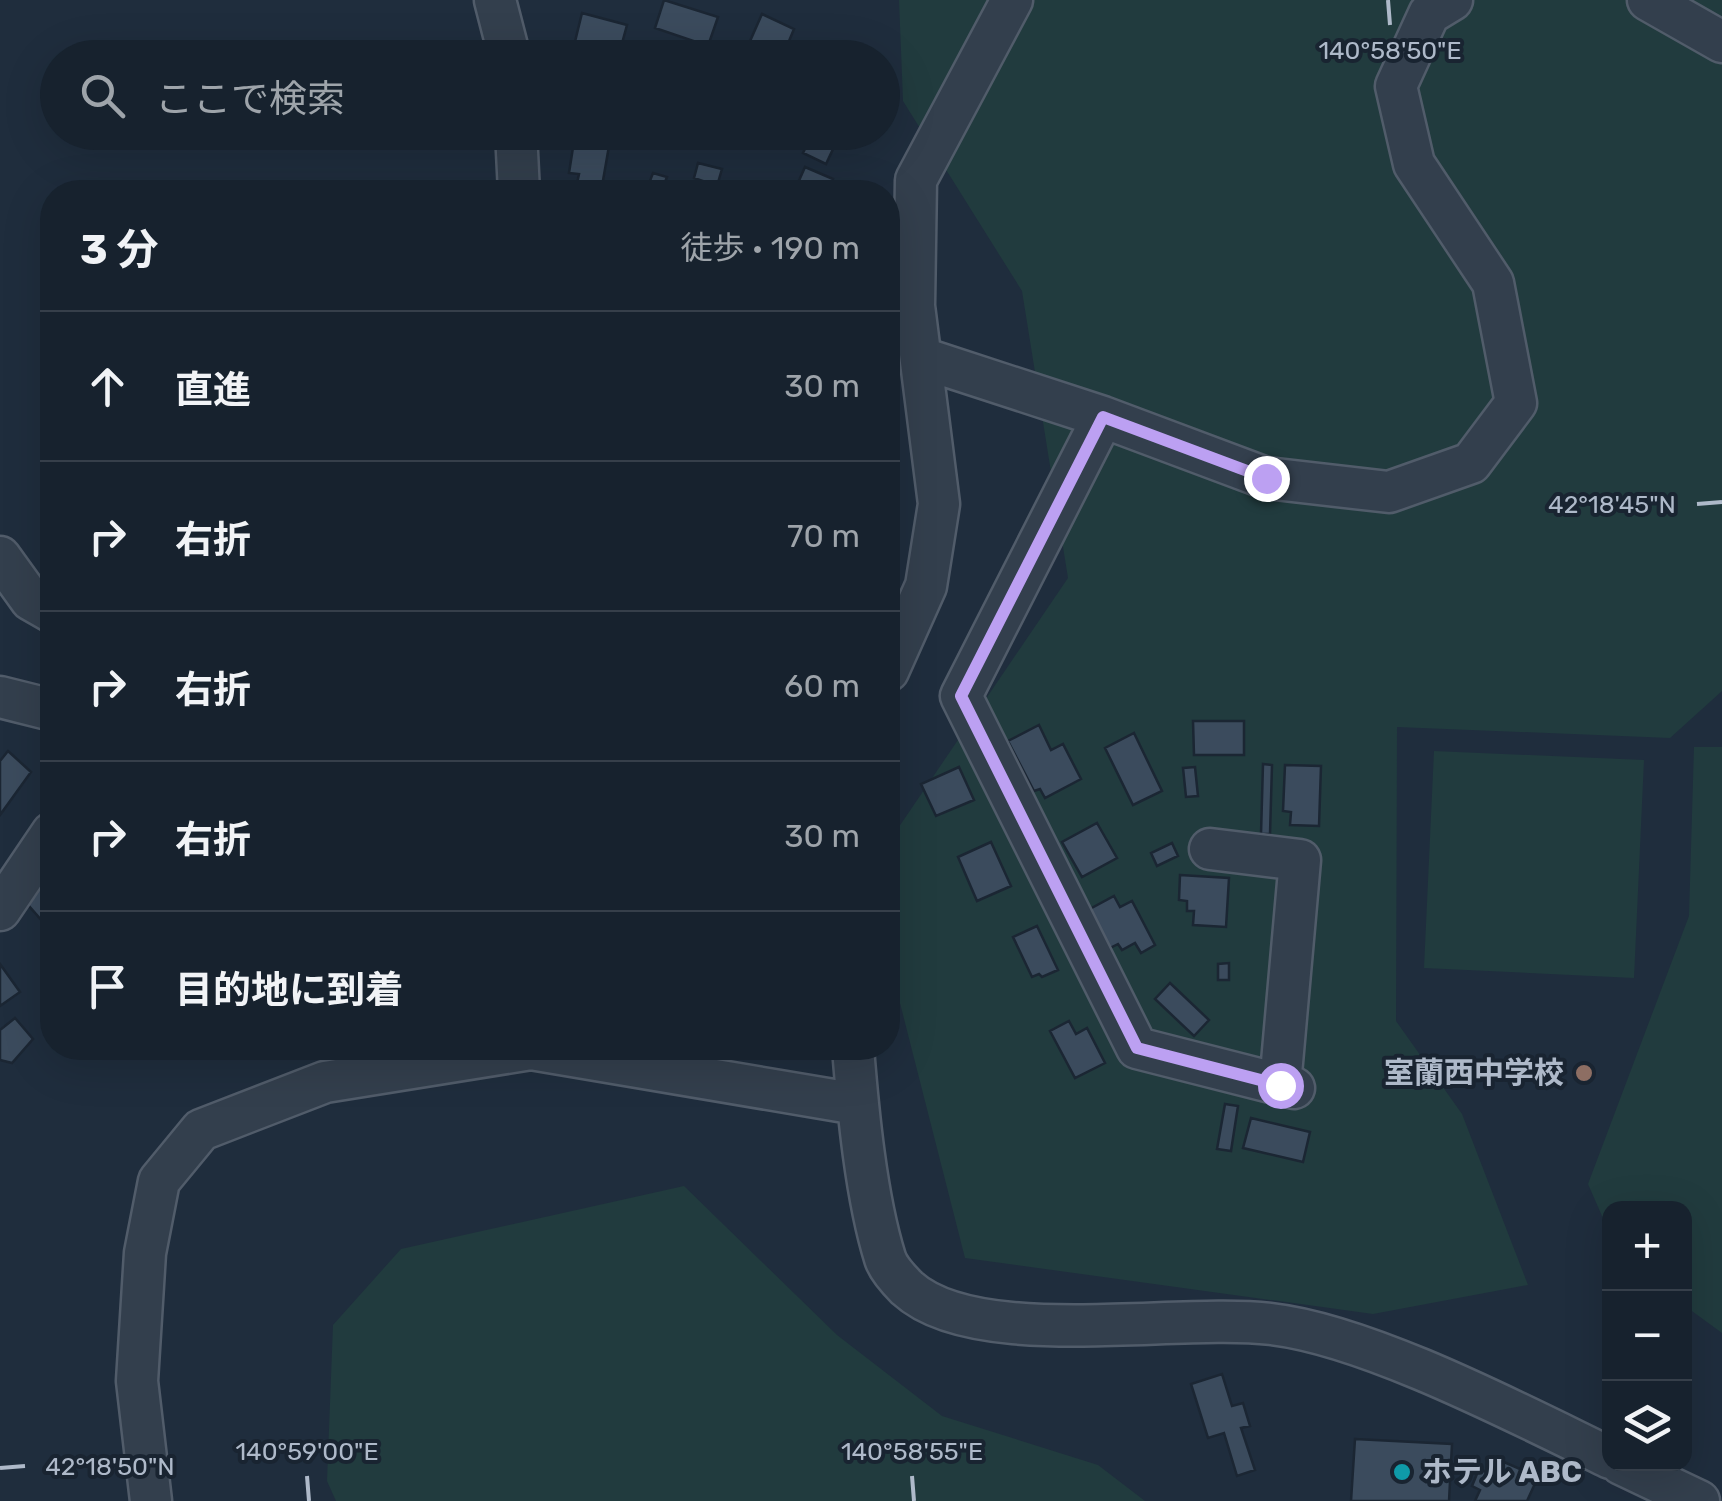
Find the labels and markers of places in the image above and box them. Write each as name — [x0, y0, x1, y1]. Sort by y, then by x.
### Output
place label: 室蘭西中学校 — [1384, 1055, 1564, 1091]
marker: 室蘭西中学校 — [1573, 1062, 1595, 1084]
place label: ホテル ABC — [1422, 1454, 1582, 1490]
marker: ホテル ABC — [1391, 1461, 1413, 1483]

